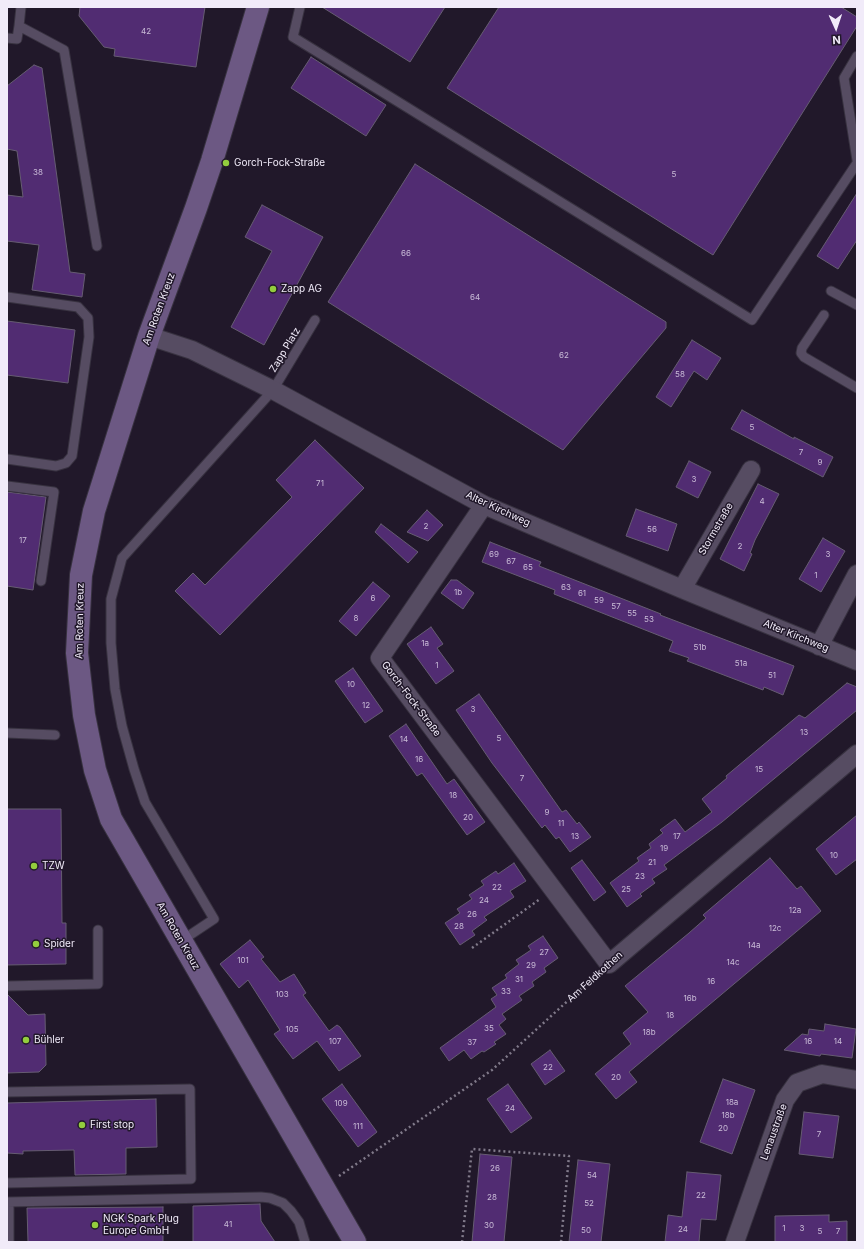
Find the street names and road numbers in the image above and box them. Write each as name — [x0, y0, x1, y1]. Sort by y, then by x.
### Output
street label: Am Roten Kreuz — [140, 271, 178, 347]
street label: Zapp Platz — [267, 325, 303, 375]
street label: Alter Kirchweg — [464, 489, 532, 529]
street label: Stormstraße — [696, 501, 736, 557]
street label: Am Roten Kreuz — [73, 583, 87, 659]
street label: Alter Kirchweg — [762, 617, 830, 655]
street label: Gorch-Fock-Straße — [379, 659, 443, 739]
street label: Am Roten Kreuz — [154, 900, 202, 972]
street label: Am Feldkothen — [565, 949, 625, 1005]
street label: Lenaustraße — [758, 1102, 790, 1162]

